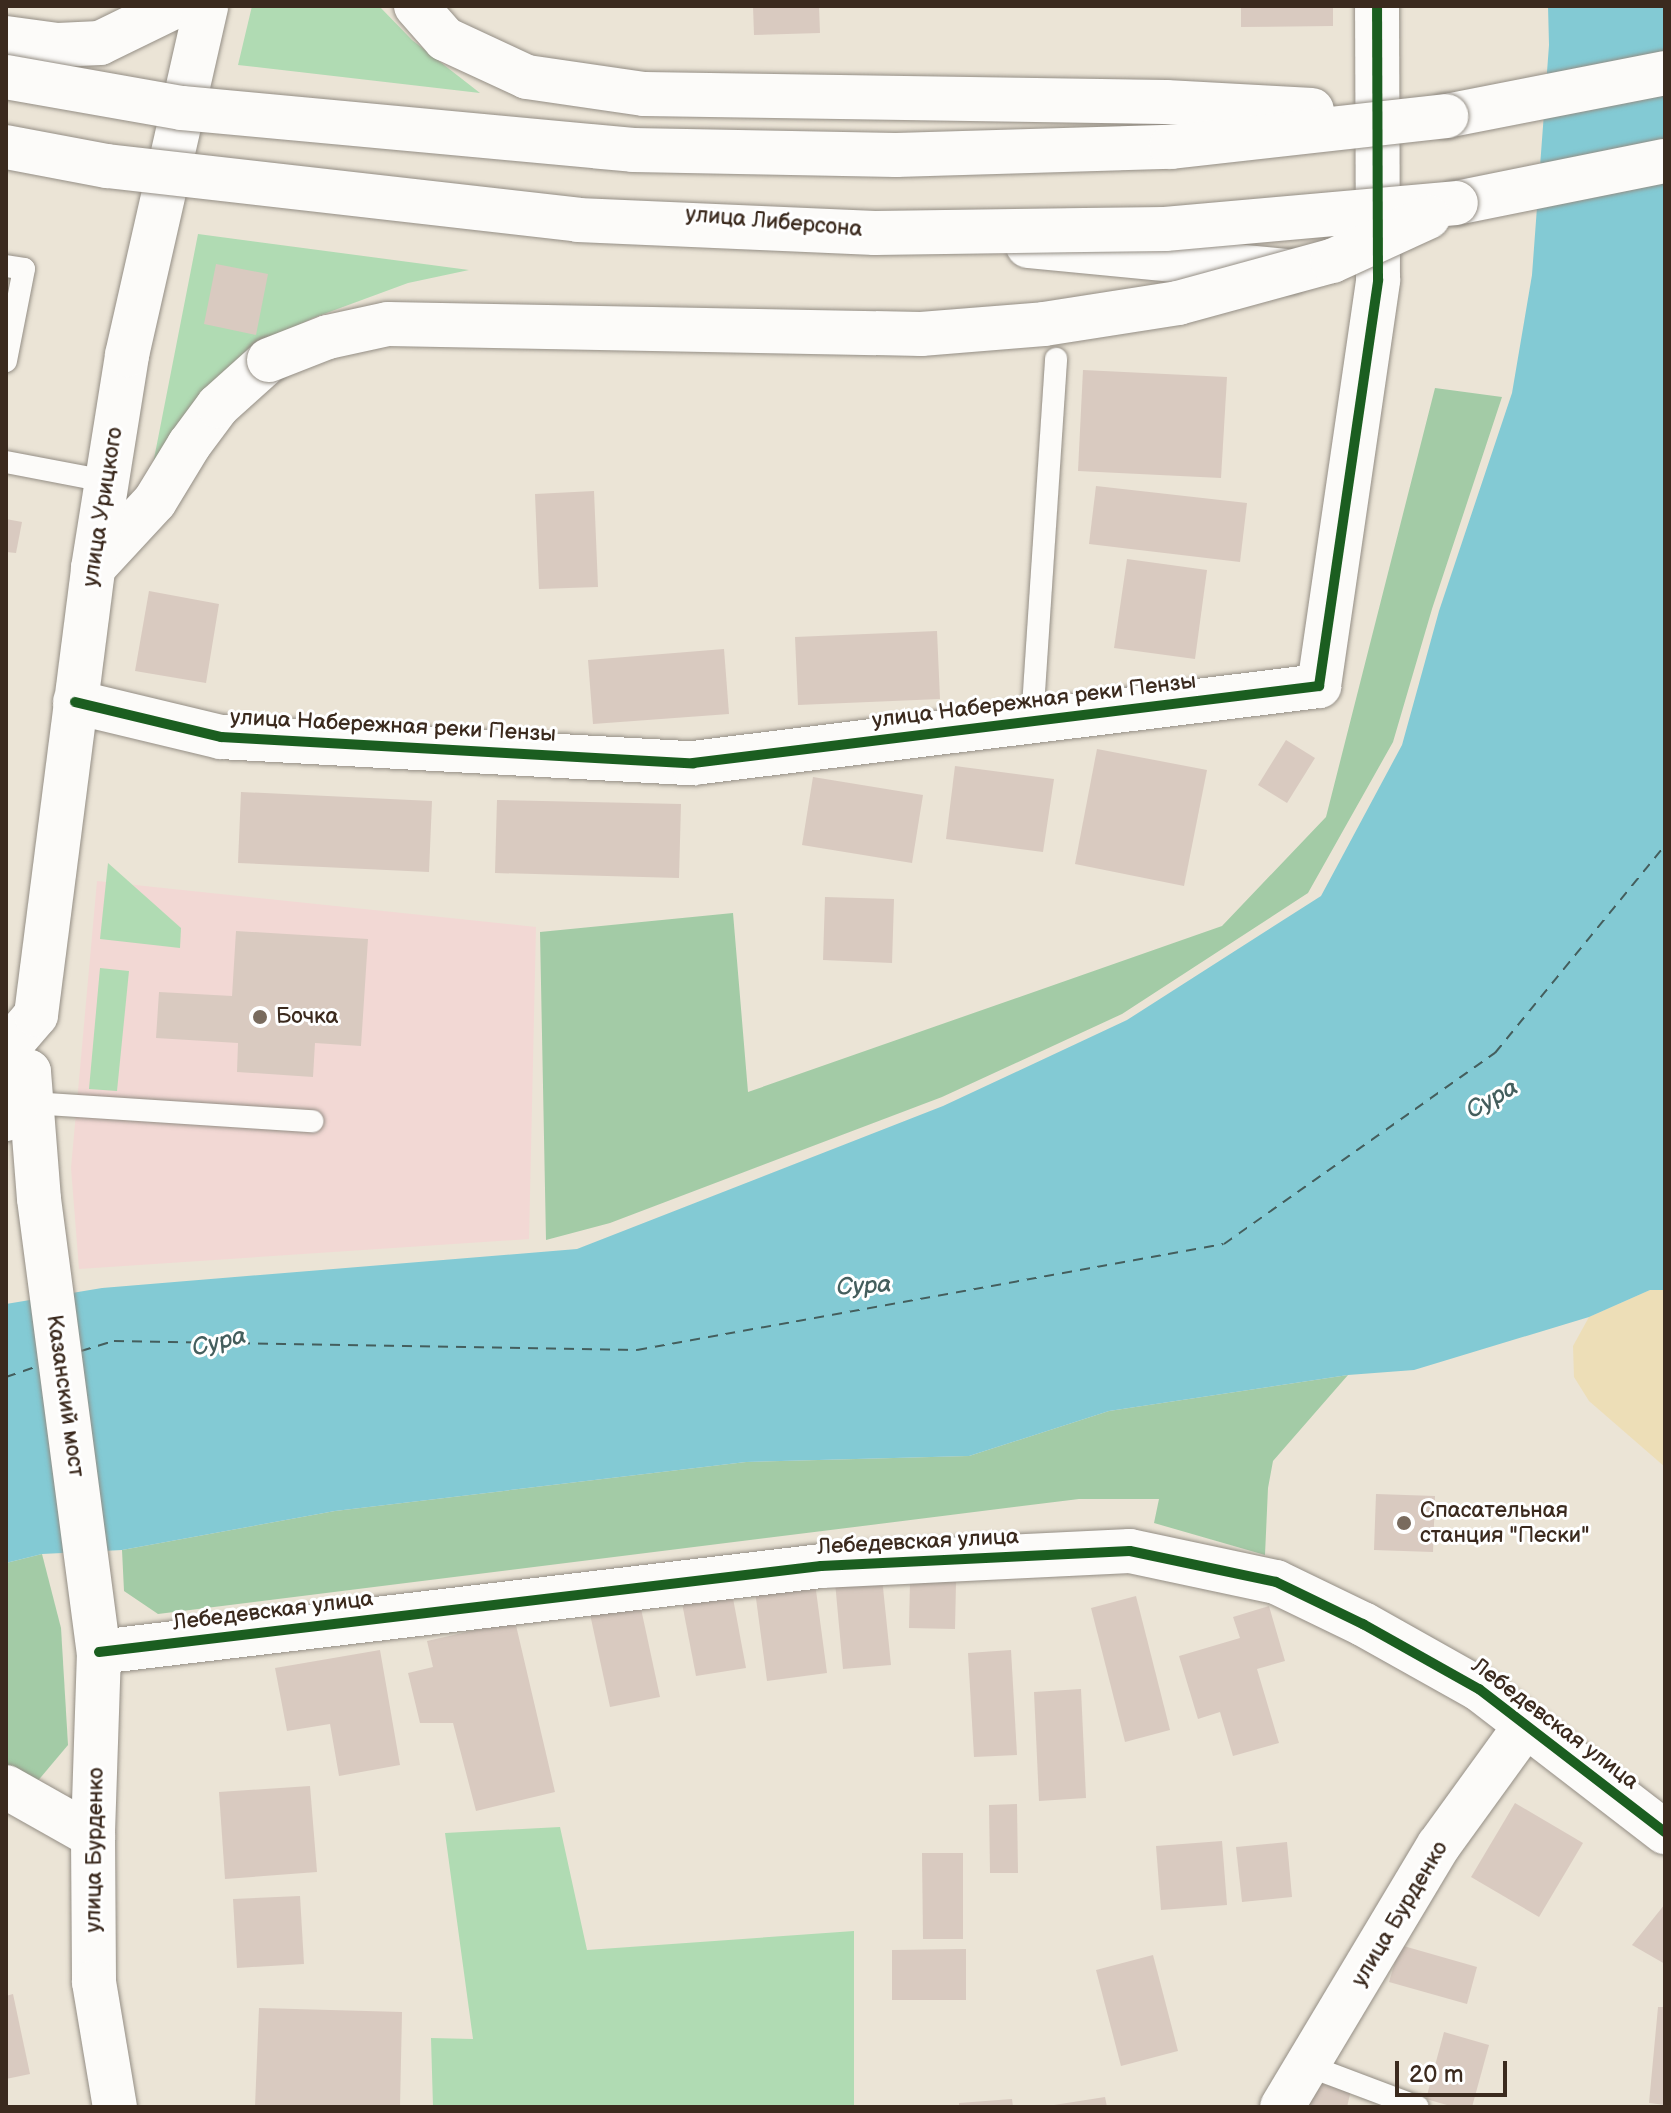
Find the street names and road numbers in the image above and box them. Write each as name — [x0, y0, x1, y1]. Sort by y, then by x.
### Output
street label: улица Либерсона — [684, 201, 864, 243]
street label: улица Урицкого — [77, 425, 129, 589]
street label: улица Набережная реки Пензы — [871, 668, 1197, 734]
street label: улица Набережная реки Пензы — [229, 704, 557, 748]
street label: Казанский мост — [41, 1313, 89, 1479]
street label: Лебедевская улица — [817, 1524, 1019, 1560]
street label: Лебедевская улица — [171, 1586, 375, 1636]
street label: Лебедевская улица — [1466, 1653, 1644, 1795]
street label: улица Бурденко — [80, 1767, 110, 1933]
street label: улица Бурденко — [1346, 1837, 1454, 1991]

